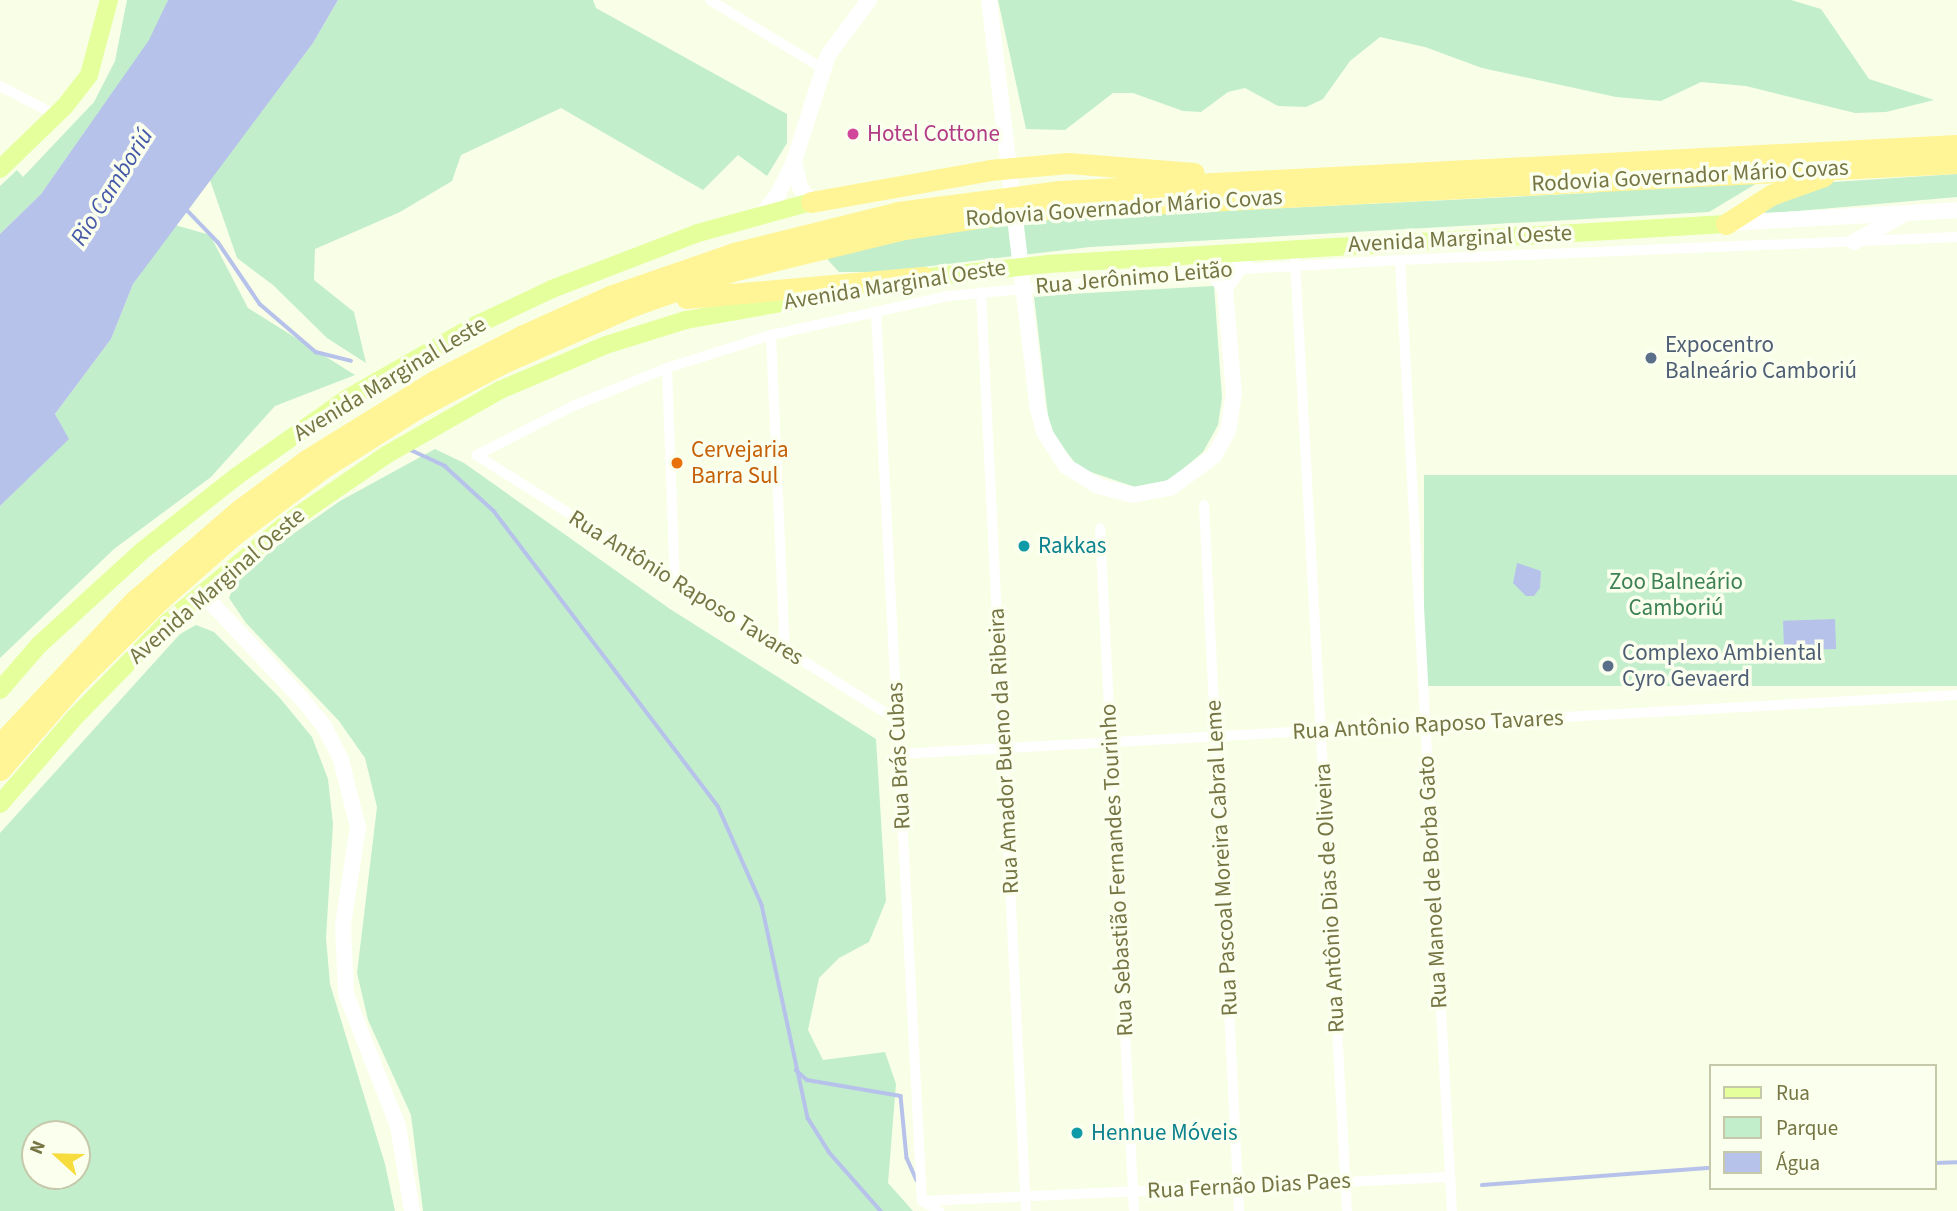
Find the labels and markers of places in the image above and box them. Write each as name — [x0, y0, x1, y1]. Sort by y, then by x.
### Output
place label: Hotel Cottone — [867, 120, 1000, 148]
marker: Hotel Cottone — [845, 126, 861, 142]
place label: Expocentro Balneário Camboriú — [1665, 331, 1857, 385]
marker: Expocentro Balneário Camboriú — [1643, 350, 1659, 366]
place label: Cervejaria Barra Sul — [691, 436, 789, 490]
marker: Cervejaria Barra Sul — [669, 455, 685, 471]
place label: Rakkas — [1038, 532, 1106, 560]
marker: Rakkas — [1016, 538, 1032, 554]
place label: Complexo Ambiental Cyro Gevaerd — [1622, 639, 1822, 693]
marker: Complexo Ambiental Cyro Gevaerd — [1600, 658, 1616, 674]
place label: Hennue Móveis — [1091, 1119, 1238, 1147]
marker: Hennue Móveis — [1069, 1125, 1085, 1141]

